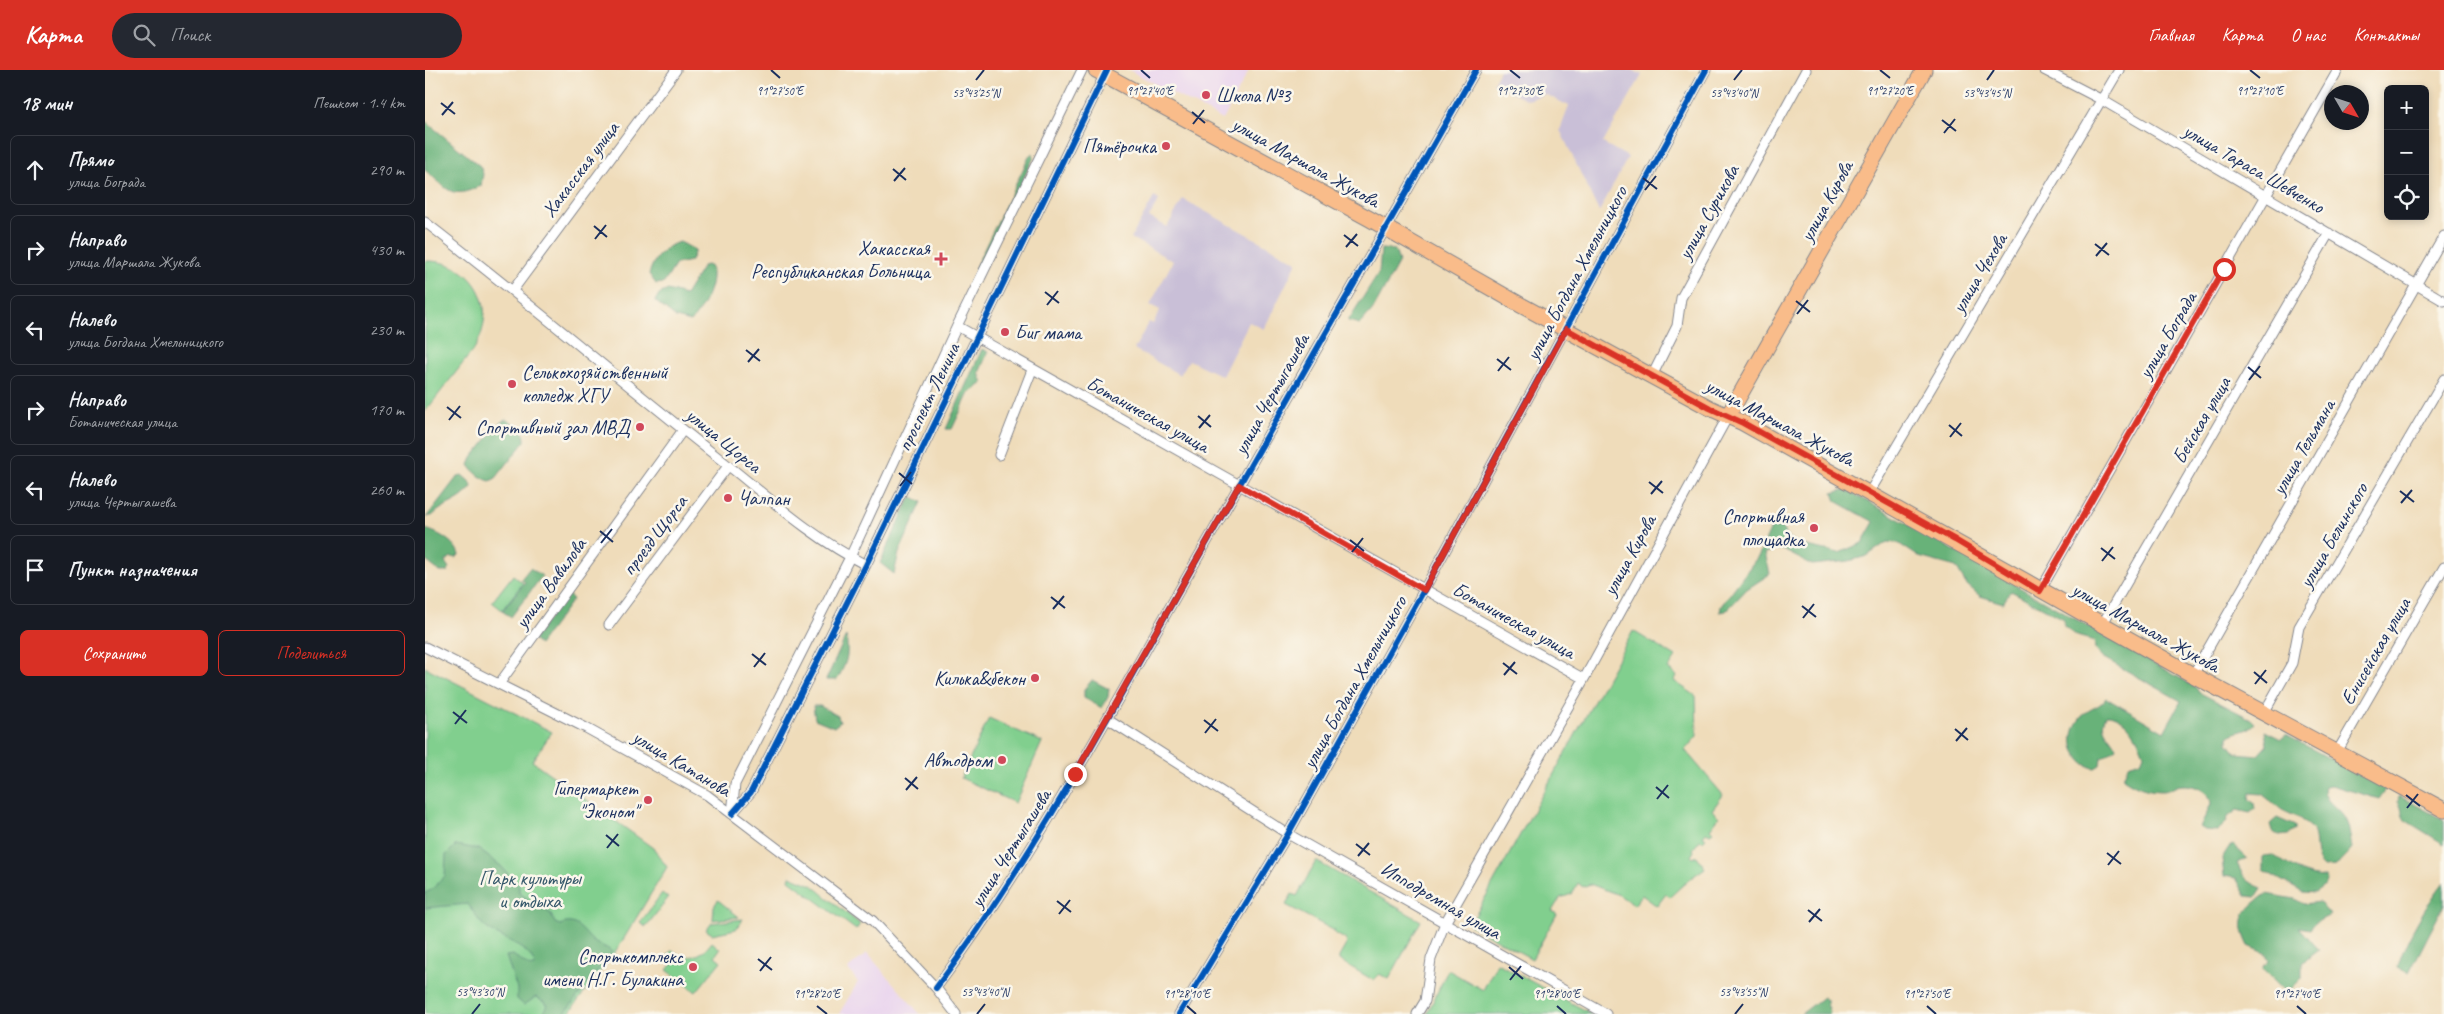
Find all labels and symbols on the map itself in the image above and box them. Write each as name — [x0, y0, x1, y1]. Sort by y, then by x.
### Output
text: 91°27'50"E — [757, 83, 805, 99]
text: 91°27'40"E — [1127, 83, 1175, 99]
place label: Школа №3 — [1216, 83, 1292, 108]
text: 91°27'30"E — [1497, 83, 1545, 99]
text: 91°27'20"E — [1867, 83, 1915, 99]
text: 91°27'10"E — [2237, 83, 2285, 99]
text: 53°43'25"N — [952, 85, 1001, 101]
text: 53°43'40"N — [1710, 85, 1759, 101]
text: 53°43'45"N — [1963, 85, 2012, 101]
north arrow — [2324, 85, 2369, 130]
marker: Школа №3 — [1200, 89, 1212, 101]
street label: улица Маршала Жукова — [1227, 111, 1385, 214]
street label: Хакасская улица — [536, 115, 625, 222]
street label: улица Тараса Шевченко — [2178, 117, 2329, 219]
place label: Пятёрочка — [1083, 134, 1158, 159]
marker: Пятёрочка — [1160, 140, 1172, 152]
street label: улица Кирова — [1794, 155, 1860, 247]
street label: улица Сурикова — [1672, 159, 1745, 265]
street label: улица Богдана Хмельницкого — [1519, 181, 1633, 365]
street label: улица Чехова — [1945, 227, 2014, 318]
place label: Хакасская Республиканская Больница — [751, 236, 932, 284]
marker: Хакасская Республиканская Больница — [934, 252, 948, 266]
route start — [2213, 258, 2236, 281]
street label: улица Бограда — [2132, 286, 2203, 384]
place label: Биг мама — [1015, 320, 1083, 345]
marker: Биг мама — [999, 326, 1011, 338]
street label: улица Чертыгашева — [1227, 328, 1316, 460]
street label: проспект Ленина — [891, 337, 966, 455]
place label: Селькохозяйственный колледж ХГУ — [522, 360, 669, 408]
street label: Ботаническая улица — [1082, 371, 1215, 459]
street label: Бейская улица — [2167, 371, 2237, 468]
street label: улица Маршала Жукова — [1700, 372, 1860, 473]
marker: Селькохозяйственный колледж ХГУ — [506, 378, 518, 390]
street label: улица Тельмана — [2266, 394, 2342, 500]
street label: улица Щорса — [680, 402, 768, 480]
place label: Спортивный зал МВД — [476, 415, 632, 441]
marker: Спортивный зал МВД — [634, 421, 646, 433]
street label: улица Белинского — [2293, 477, 2374, 593]
place label: Чалпан — [738, 486, 791, 511]
street label: проезд Щорса — [616, 489, 693, 580]
marker: Чалпан — [722, 492, 734, 504]
place label: Спортивная площадка — [1722, 504, 1806, 552]
street label: улица Кирова — [1597, 509, 1663, 601]
marker: Спортивная площадка — [1808, 522, 1820, 534]
street label: улица Вавилова — [508, 532, 592, 634]
street label: улица Маршала Жукова — [2067, 576, 2225, 679]
street label: Ботаническая улица — [1448, 577, 1581, 665]
street label: улица Богдана Хмельницкого — [1296, 591, 1413, 774]
street label: Енисейская улица — [2335, 591, 2417, 709]
place label: Килька&бекон — [934, 666, 1027, 691]
marker: Килька&бекон — [1029, 672, 1041, 684]
street label: улица Катанова — [627, 724, 736, 803]
place label: Автодром — [924, 748, 993, 773]
marker: Автодром — [996, 754, 1008, 766]
route end — [1064, 763, 1087, 786]
place label: Гипермаркет "Эконом" — [554, 776, 642, 824]
street label: улица Чертыгашева — [964, 783, 1058, 913]
marker: Гипермаркет "Эконом" — [642, 794, 654, 806]
street label: Ипподромная улица — [1376, 856, 1506, 946]
park label: Парк культуры и отдыха — [479, 866, 582, 914]
place label: Спорткомплекс имени Н.Г. Булакина — [542, 944, 684, 992]
marker: Спорткомплекс имени Н.Г. Булакина — [687, 961, 699, 973]
text: 53°43'30"N — [456, 984, 505, 1000]
text: 53°43'40"N — [961, 984, 1010, 1000]
text: 53°43'55"N — [1719, 984, 1768, 1000]
text: 91°28'20"E — [794, 986, 842, 1002]
text: 91°28'10"E — [1164, 986, 1212, 1002]
text: 91°28'00"E — [1534, 986, 1582, 1002]
text: 91°27'50"E — [1904, 986, 1952, 1002]
text: 91°27'40"E — [2274, 986, 2322, 1002]

